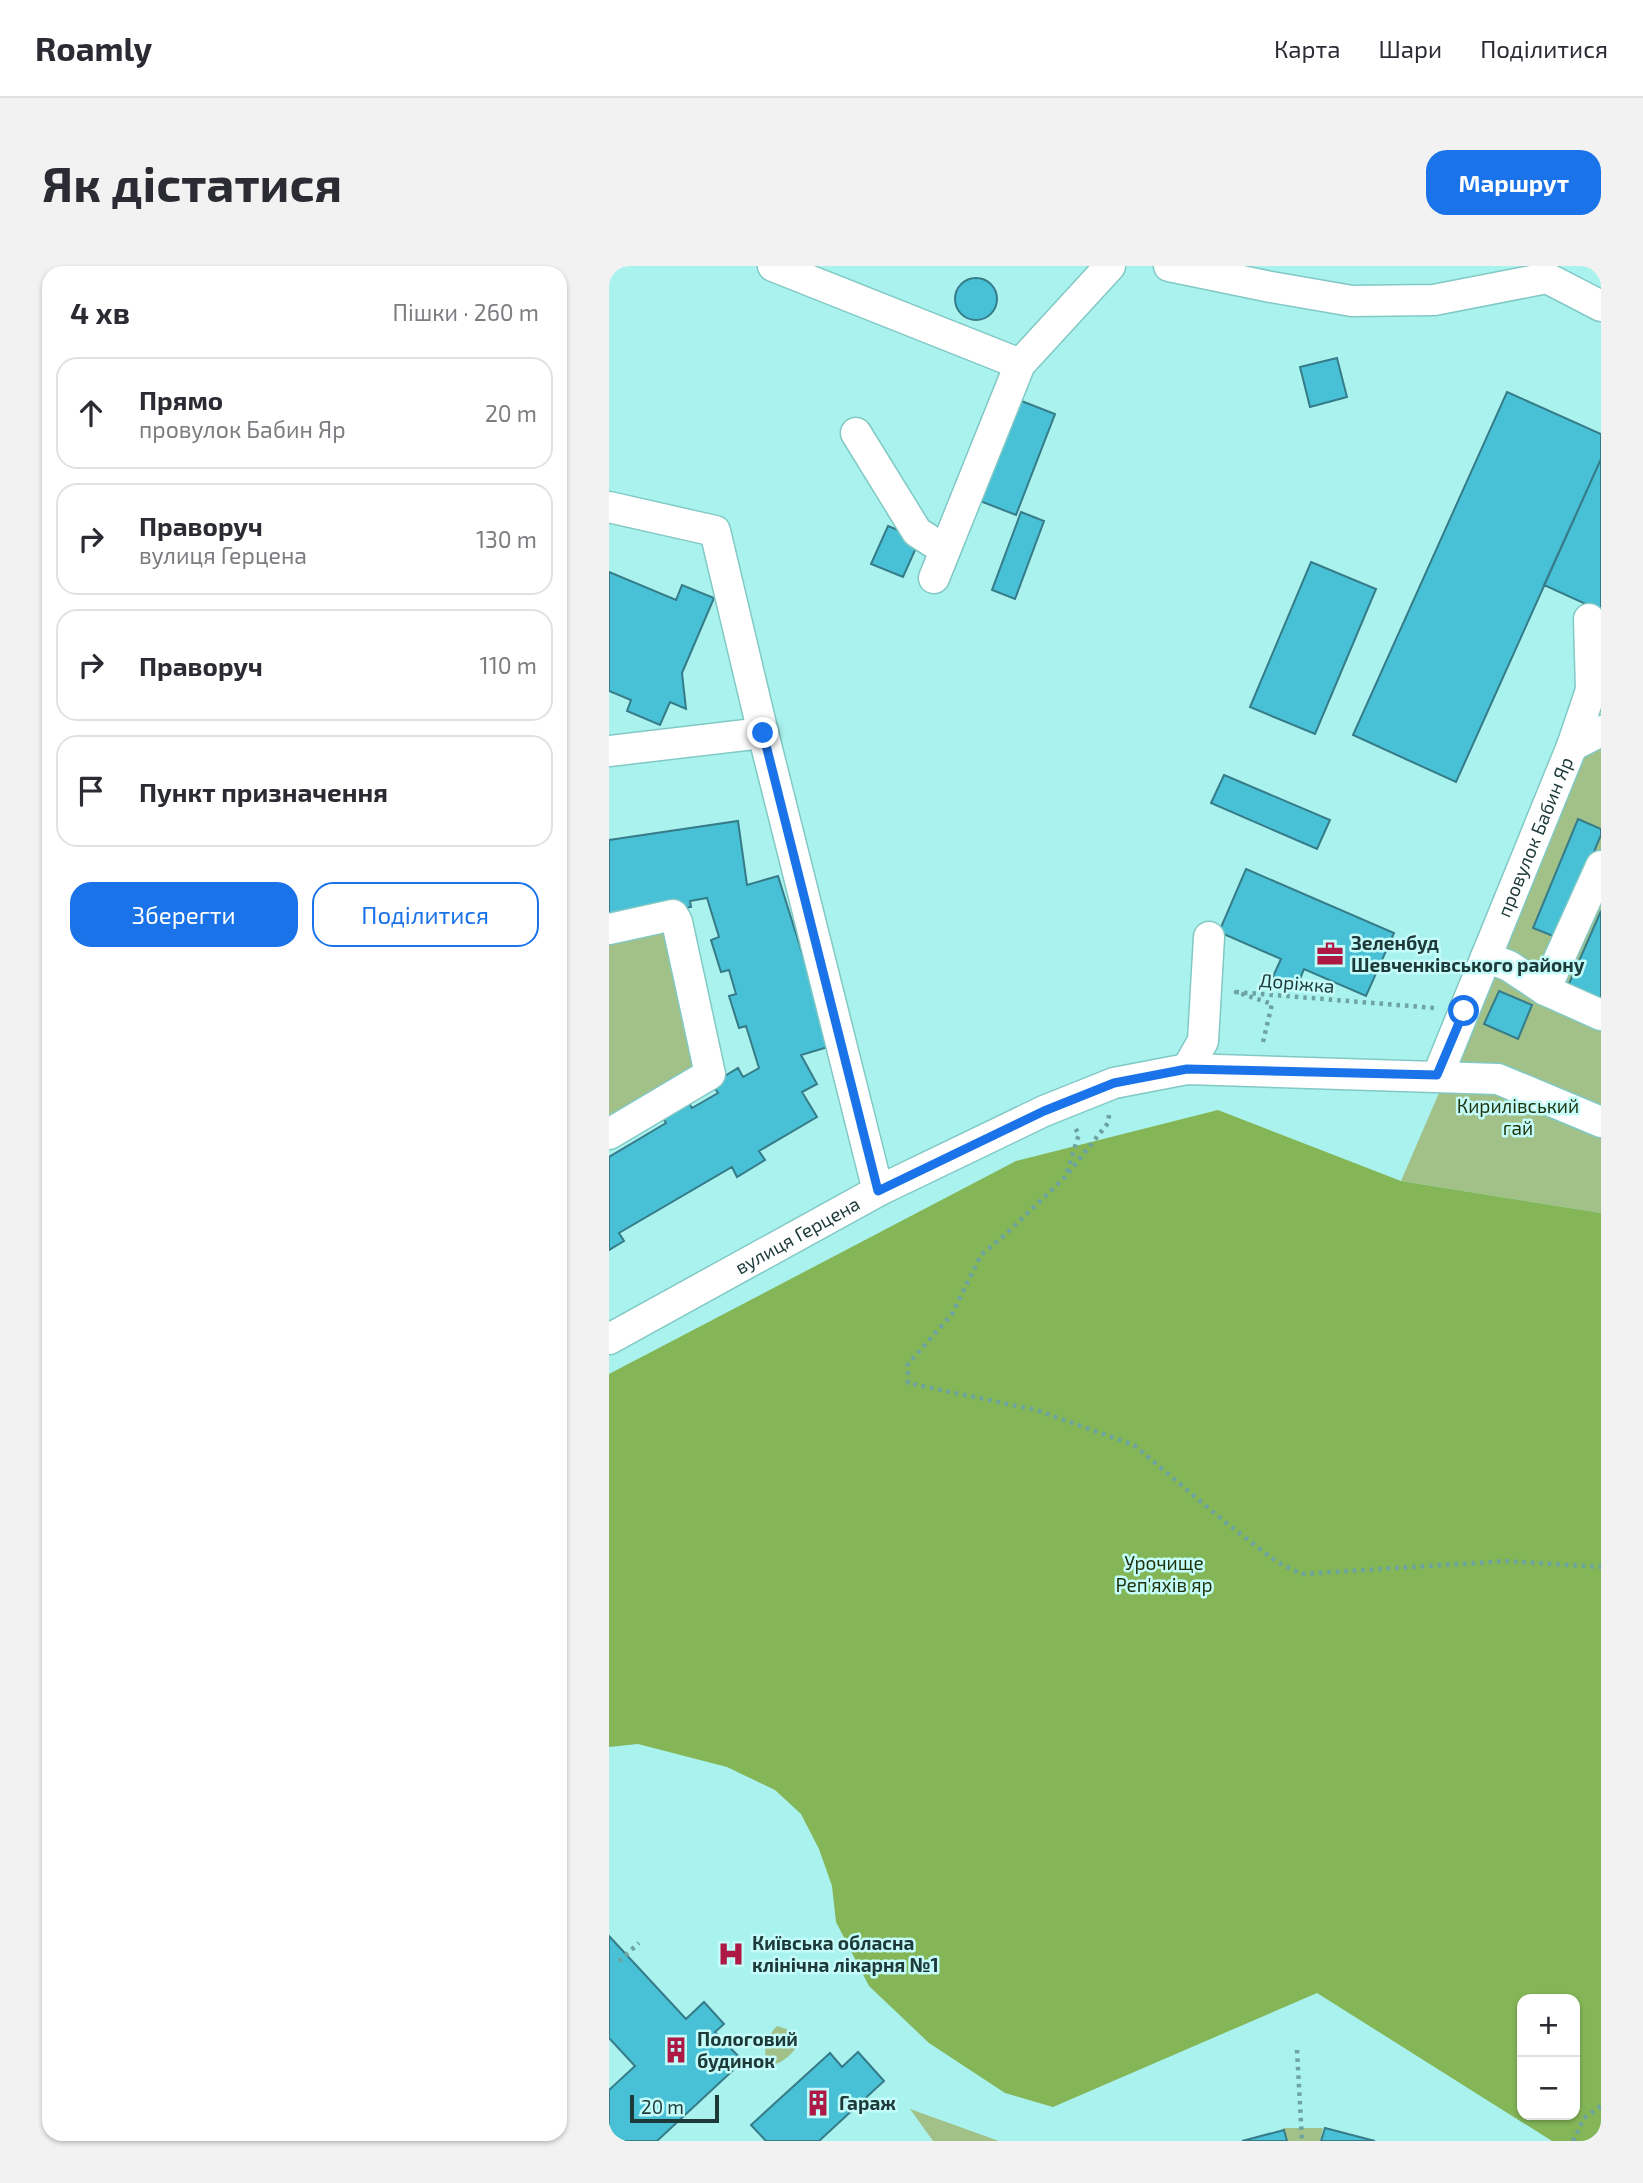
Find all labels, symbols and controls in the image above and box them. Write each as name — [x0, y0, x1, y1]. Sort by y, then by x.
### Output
text: Roamly — [35, 28, 152, 68]
text: Карта — [1274, 34, 1341, 63]
text: Шари — [1379, 34, 1442, 63]
text: Поділитися — [1480, 34, 1608, 63]
button: Маршрут — [1426, 150, 1601, 215]
text: Як дістатися — [42, 153, 342, 212]
text: 4 хв — [70, 294, 130, 330]
text: Пішки · 260 m — [393, 298, 539, 326]
text: Прямо — [139, 384, 223, 415]
icon: ahead — [72, 394, 110, 432]
text: 20 m — [485, 399, 537, 427]
text: провулок Бабин Яр — [139, 415, 346, 443]
text: Праворуч — [139, 510, 263, 541]
icon: right — [72, 520, 110, 558]
text: 130 m — [476, 525, 537, 553]
text: вулиця Герцена — [139, 541, 307, 569]
icon: right — [72, 646, 110, 684]
text: Праворуч — [139, 650, 263, 681]
text: 110 m — [480, 651, 537, 679]
route end — [747, 717, 778, 748]
street label: провулок Бабин Яр — [1492, 753, 1577, 920]
icon: arrive — [72, 772, 110, 810]
text: Пункт призначення — [139, 776, 388, 807]
button: Зберегти — [70, 882, 298, 947]
button: Поділитися — [312, 882, 539, 947]
place label: Зеленбуд Шевченківського району — [1351, 931, 1585, 976]
office icon: Зеленбуд Шевченківського району — [1315, 939, 1345, 969]
street label: Доріжка — [1258, 968, 1336, 997]
route start — [1448, 995, 1479, 1026]
park label: Кирилівський гай — [1457, 1094, 1579, 1139]
street label: вулиця Герцена — [731, 1191, 864, 1278]
park label: Урочище Реп'яхів яр — [1115, 1551, 1213, 1596]
place label: Київська обласна клінічна лікарня №1 — [752, 1931, 939, 1976]
hospital icon: Київська обласна клінічна лікарня №1 — [716, 1939, 746, 1969]
map controls — [1517, 1994, 1580, 2120]
button: + — [1517, 1994, 1580, 2057]
place label: Пологовий будинок — [697, 2027, 798, 2072]
building icon: Пологовий будинок — [661, 2035, 691, 2065]
button: − — [1517, 2057, 1580, 2120]
building icon: Гараж — [803, 2088, 833, 2118]
place label: Гараж — [839, 2091, 896, 2114]
scale bar — [630, 2092, 719, 2124]
text: 20 m — [641, 2095, 684, 2118]

